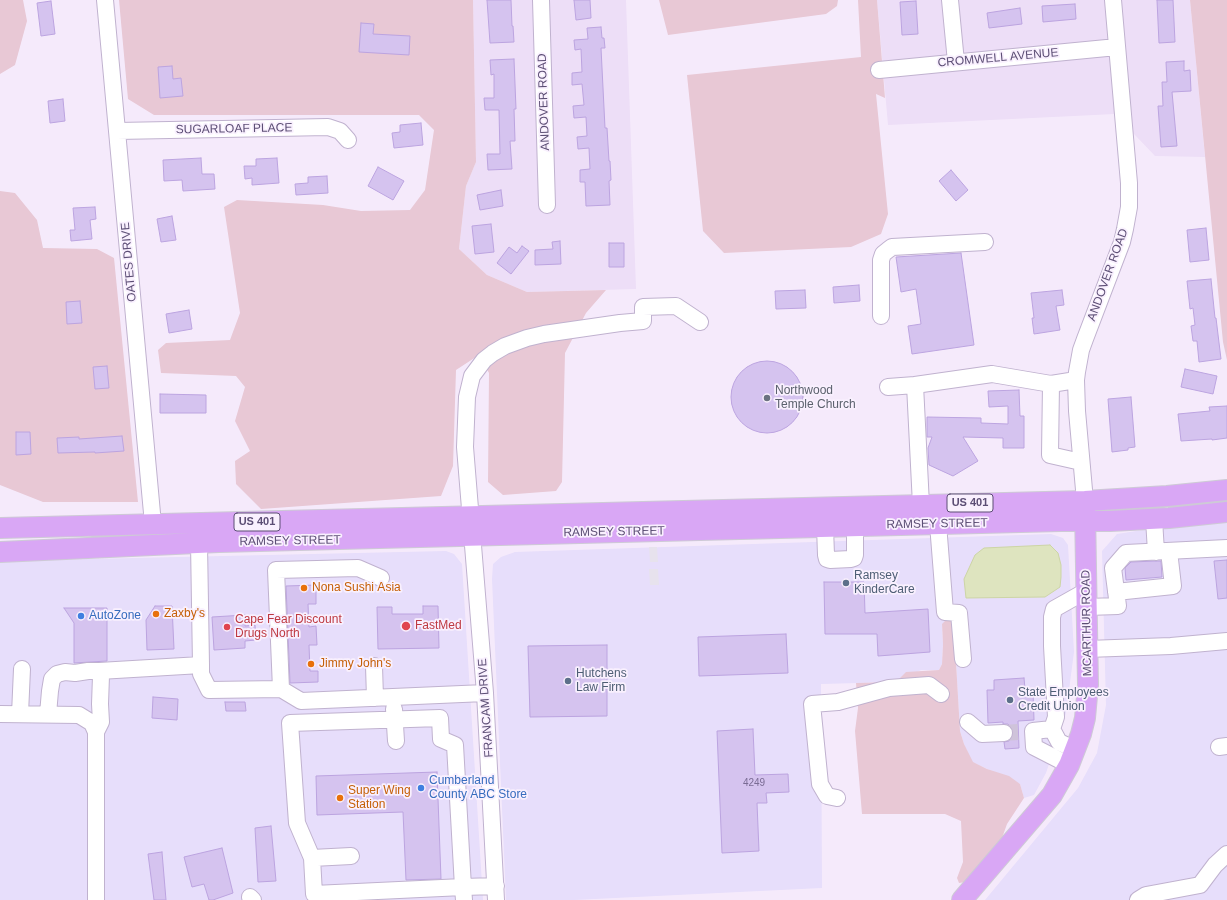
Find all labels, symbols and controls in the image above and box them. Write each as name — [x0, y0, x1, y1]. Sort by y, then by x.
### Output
street label: CROMWELL AVENUE — [937, 46, 1059, 70]
street label: ANDOVER ROAD — [535, 53, 553, 151]
street label: SUGARLOAF PLACE — [176, 121, 292, 137]
street label: OATES DRIVE — [118, 222, 140, 302]
street label: ANDOVER ROAD — [1085, 227, 1131, 323]
place label: Northwood Temple Church — [775, 384, 856, 412]
marker: Northwood Temple Church — [762, 393, 772, 403]
road number: US 401 — [947, 494, 993, 512]
road number: US 401 — [234, 513, 280, 531]
street label: RAMSEY STREET — [886, 516, 988, 532]
street label: RAMSEY STREET — [563, 524, 665, 540]
street label: RAMSEY STREET — [239, 533, 341, 549]
place label: Ramsey KinderCare — [854, 569, 915, 597]
street label: MCARTHUR ROAD — [1079, 570, 1095, 676]
marker: Ramsey KinderCare — [841, 578, 851, 588]
place label: Nona Sushi Asia — [312, 581, 401, 595]
marker: Nona Sushi Asia — [299, 583, 309, 593]
place label: Zaxby's — [164, 607, 205, 621]
place label: AutoZone — [89, 609, 141, 623]
marker: Zaxby's — [151, 609, 161, 619]
marker: AutoZone — [76, 611, 86, 621]
place label: Cape Fear Discount Drugs North — [235, 613, 342, 641]
place label: FastMed — [415, 619, 462, 633]
marker: FastMed — [400, 620, 412, 632]
marker: Cape Fear Discount Drugs North — [222, 622, 232, 632]
place label: Jimmy John's — [319, 657, 391, 671]
street label: FRANCAM DRIVE — [475, 658, 497, 758]
marker: Jimmy John's — [306, 659, 316, 669]
place label: Hutchens Law Firm — [576, 667, 627, 695]
marker: Hutchens Law Firm — [563, 676, 573, 686]
place label: State Employees Credit Union — [1018, 686, 1109, 714]
marker: State Employees Credit Union — [1005, 695, 1015, 705]
place label: Cumberland County ABC Store — [429, 774, 527, 802]
house number: 4249 — [743, 777, 765, 789]
marker: Cumberland County ABC Store — [416, 783, 426, 793]
place label: Super Wing Station — [348, 784, 411, 812]
marker: Super Wing Station — [335, 793, 345, 803]

